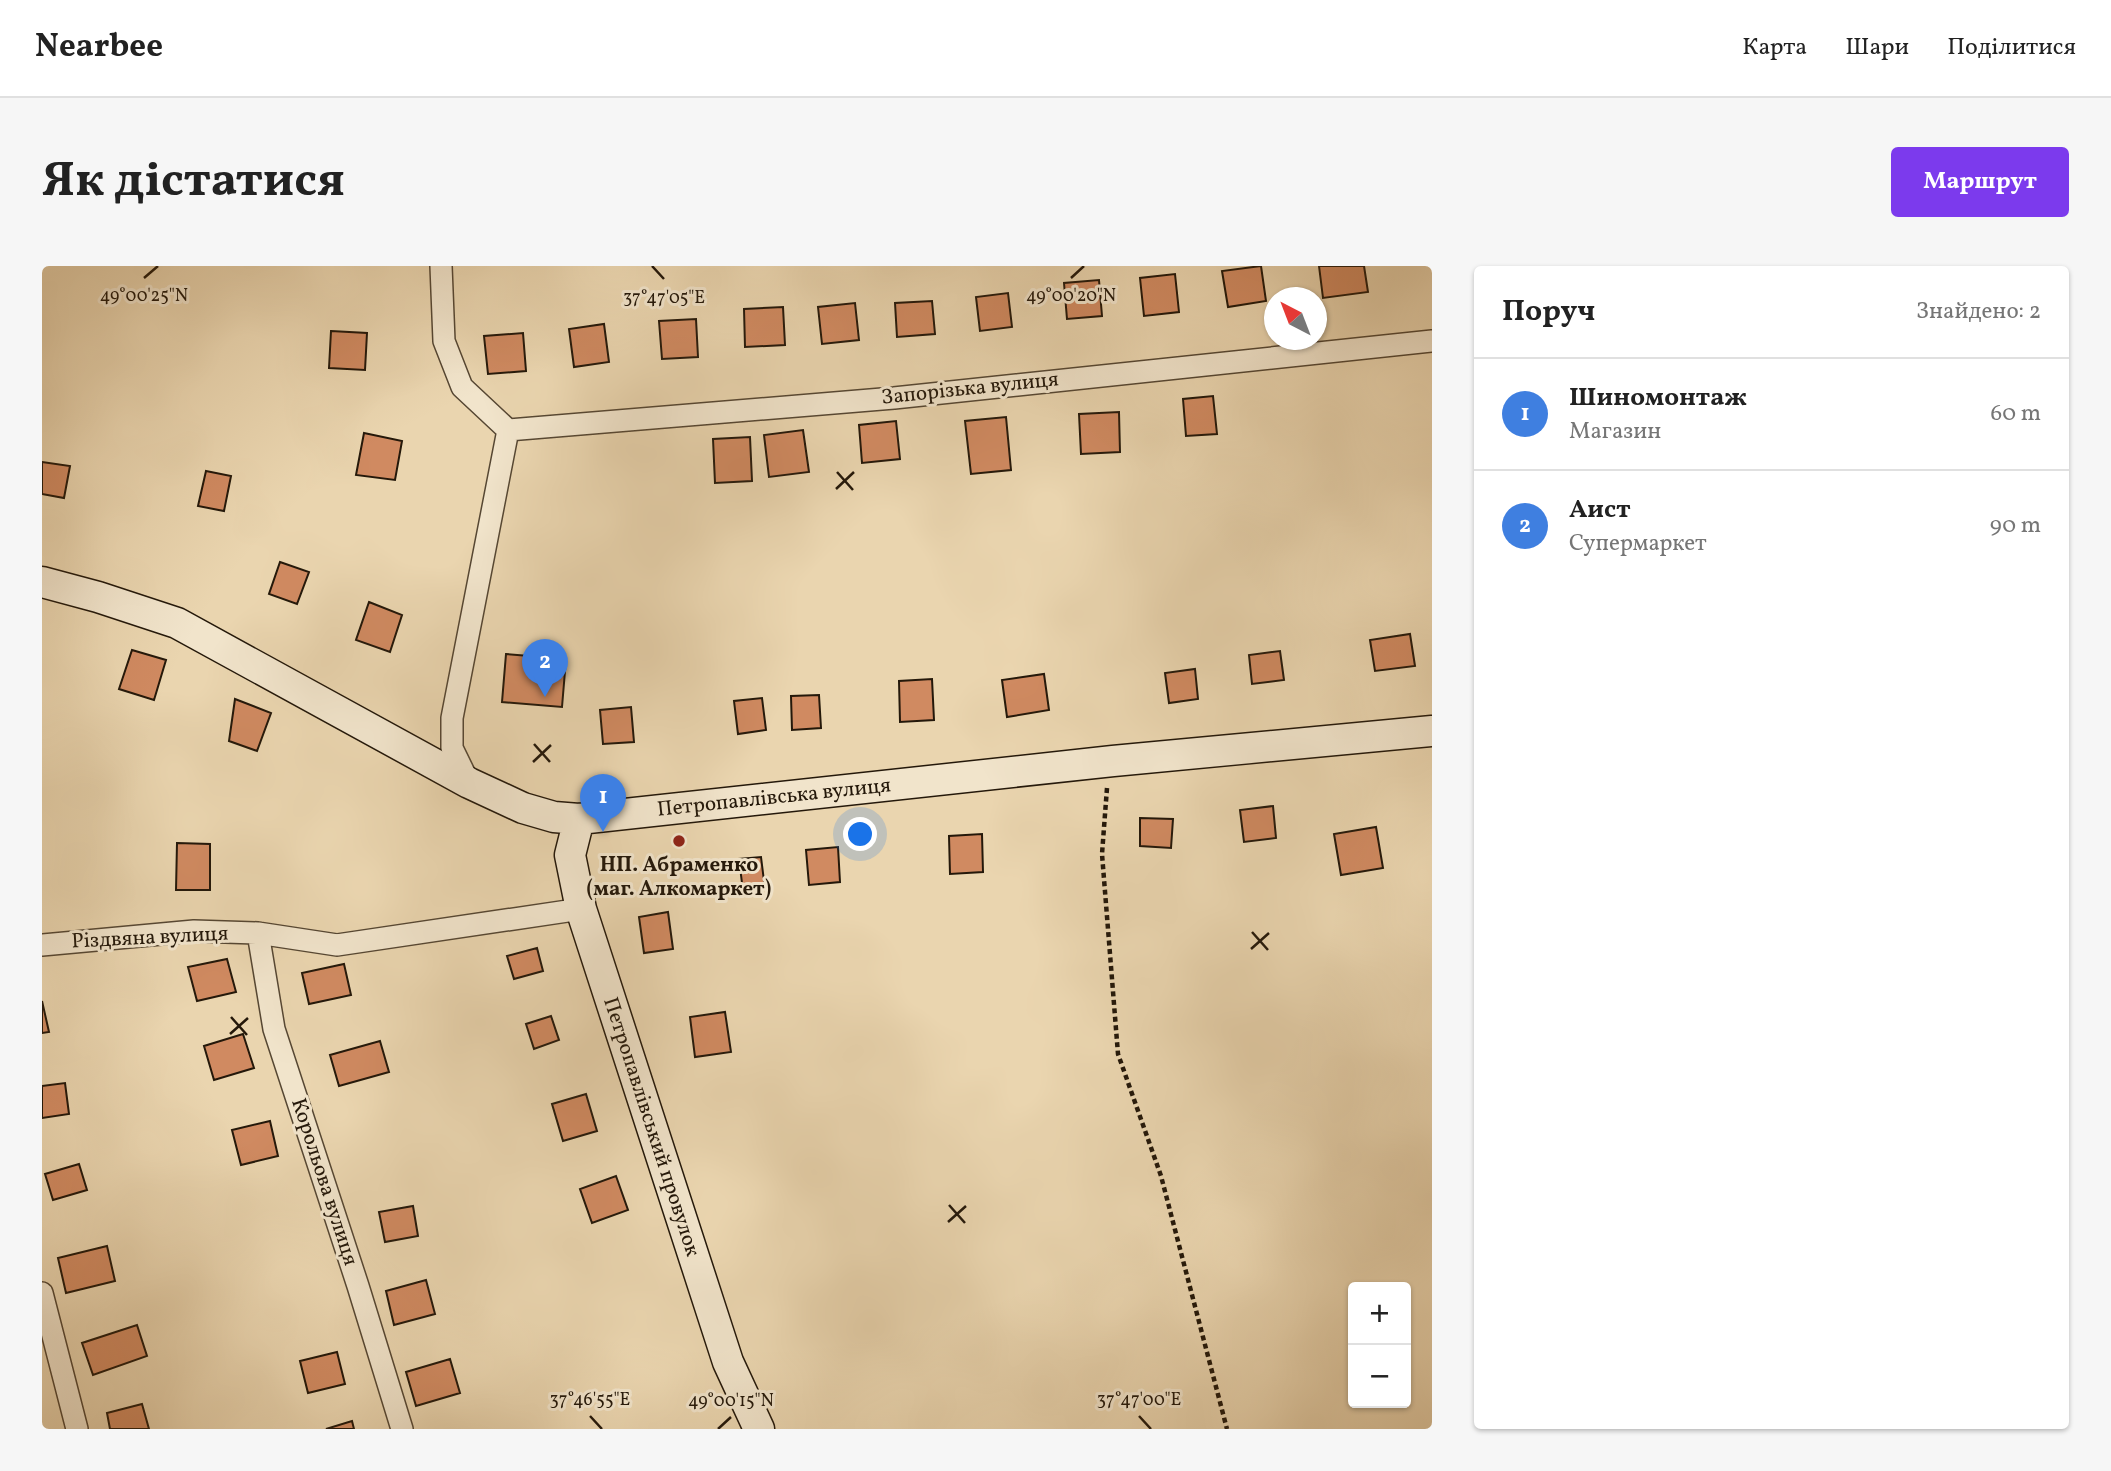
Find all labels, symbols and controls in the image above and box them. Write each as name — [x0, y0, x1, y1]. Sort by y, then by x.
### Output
text: Nearbee — [35, 25, 163, 71]
text: Карта — [1742, 31, 1807, 65]
text: Шари — [1845, 31, 1909, 65]
text: Поділитися — [1947, 31, 2076, 65]
button: Маршрут — [1891, 147, 2069, 217]
text: Як дістатися — [42, 148, 345, 217]
text: 49°00'25"N — [100, 284, 188, 309]
text: 49°00'20"N — [1026, 284, 1116, 309]
text: 37°47'05"E — [623, 286, 705, 311]
north arrow — [1264, 287, 1327, 350]
text: Поруч — [1502, 291, 1595, 333]
text: Знайдено: 2 — [1916, 296, 2041, 328]
street label: Запорізька вулиця — [880, 365, 1060, 413]
text: Шиномонтаж — [1569, 380, 1747, 416]
text: 1 — [1520, 398, 1530, 430]
text: 60 m — [1991, 398, 2041, 430]
text: Магазин — [1569, 416, 1661, 448]
text: Аист — [1569, 492, 1631, 528]
text: 2 — [1519, 510, 1531, 542]
text: 90 m — [1990, 510, 2041, 542]
text: Супермаркет — [1569, 528, 1707, 560]
pin: 2 — [522, 639, 568, 697]
street label: Петропавлівська вулиця — [656, 771, 892, 825]
pin: 1 — [580, 774, 626, 832]
your location — [843, 817, 877, 851]
marker: НП. Абраменко (маг. Алкомаркет) — [671, 833, 687, 849]
place label: НП. Абраменко (маг. Алкомаркет) — [587, 851, 772, 904]
street label: Різдвяна вулиця — [71, 919, 229, 957]
street label: Петропавлівський провулок — [595, 994, 707, 1260]
street label: Корольова вулиця — [283, 1094, 365, 1270]
map controls — [1348, 1282, 1411, 1408]
button: + — [1348, 1282, 1411, 1345]
button: − — [1348, 1345, 1411, 1408]
text: 37°46'55"E — [550, 1388, 631, 1413]
text: 37°47'00"E — [1097, 1388, 1181, 1413]
text: 49°00'15"N — [688, 1389, 774, 1414]

